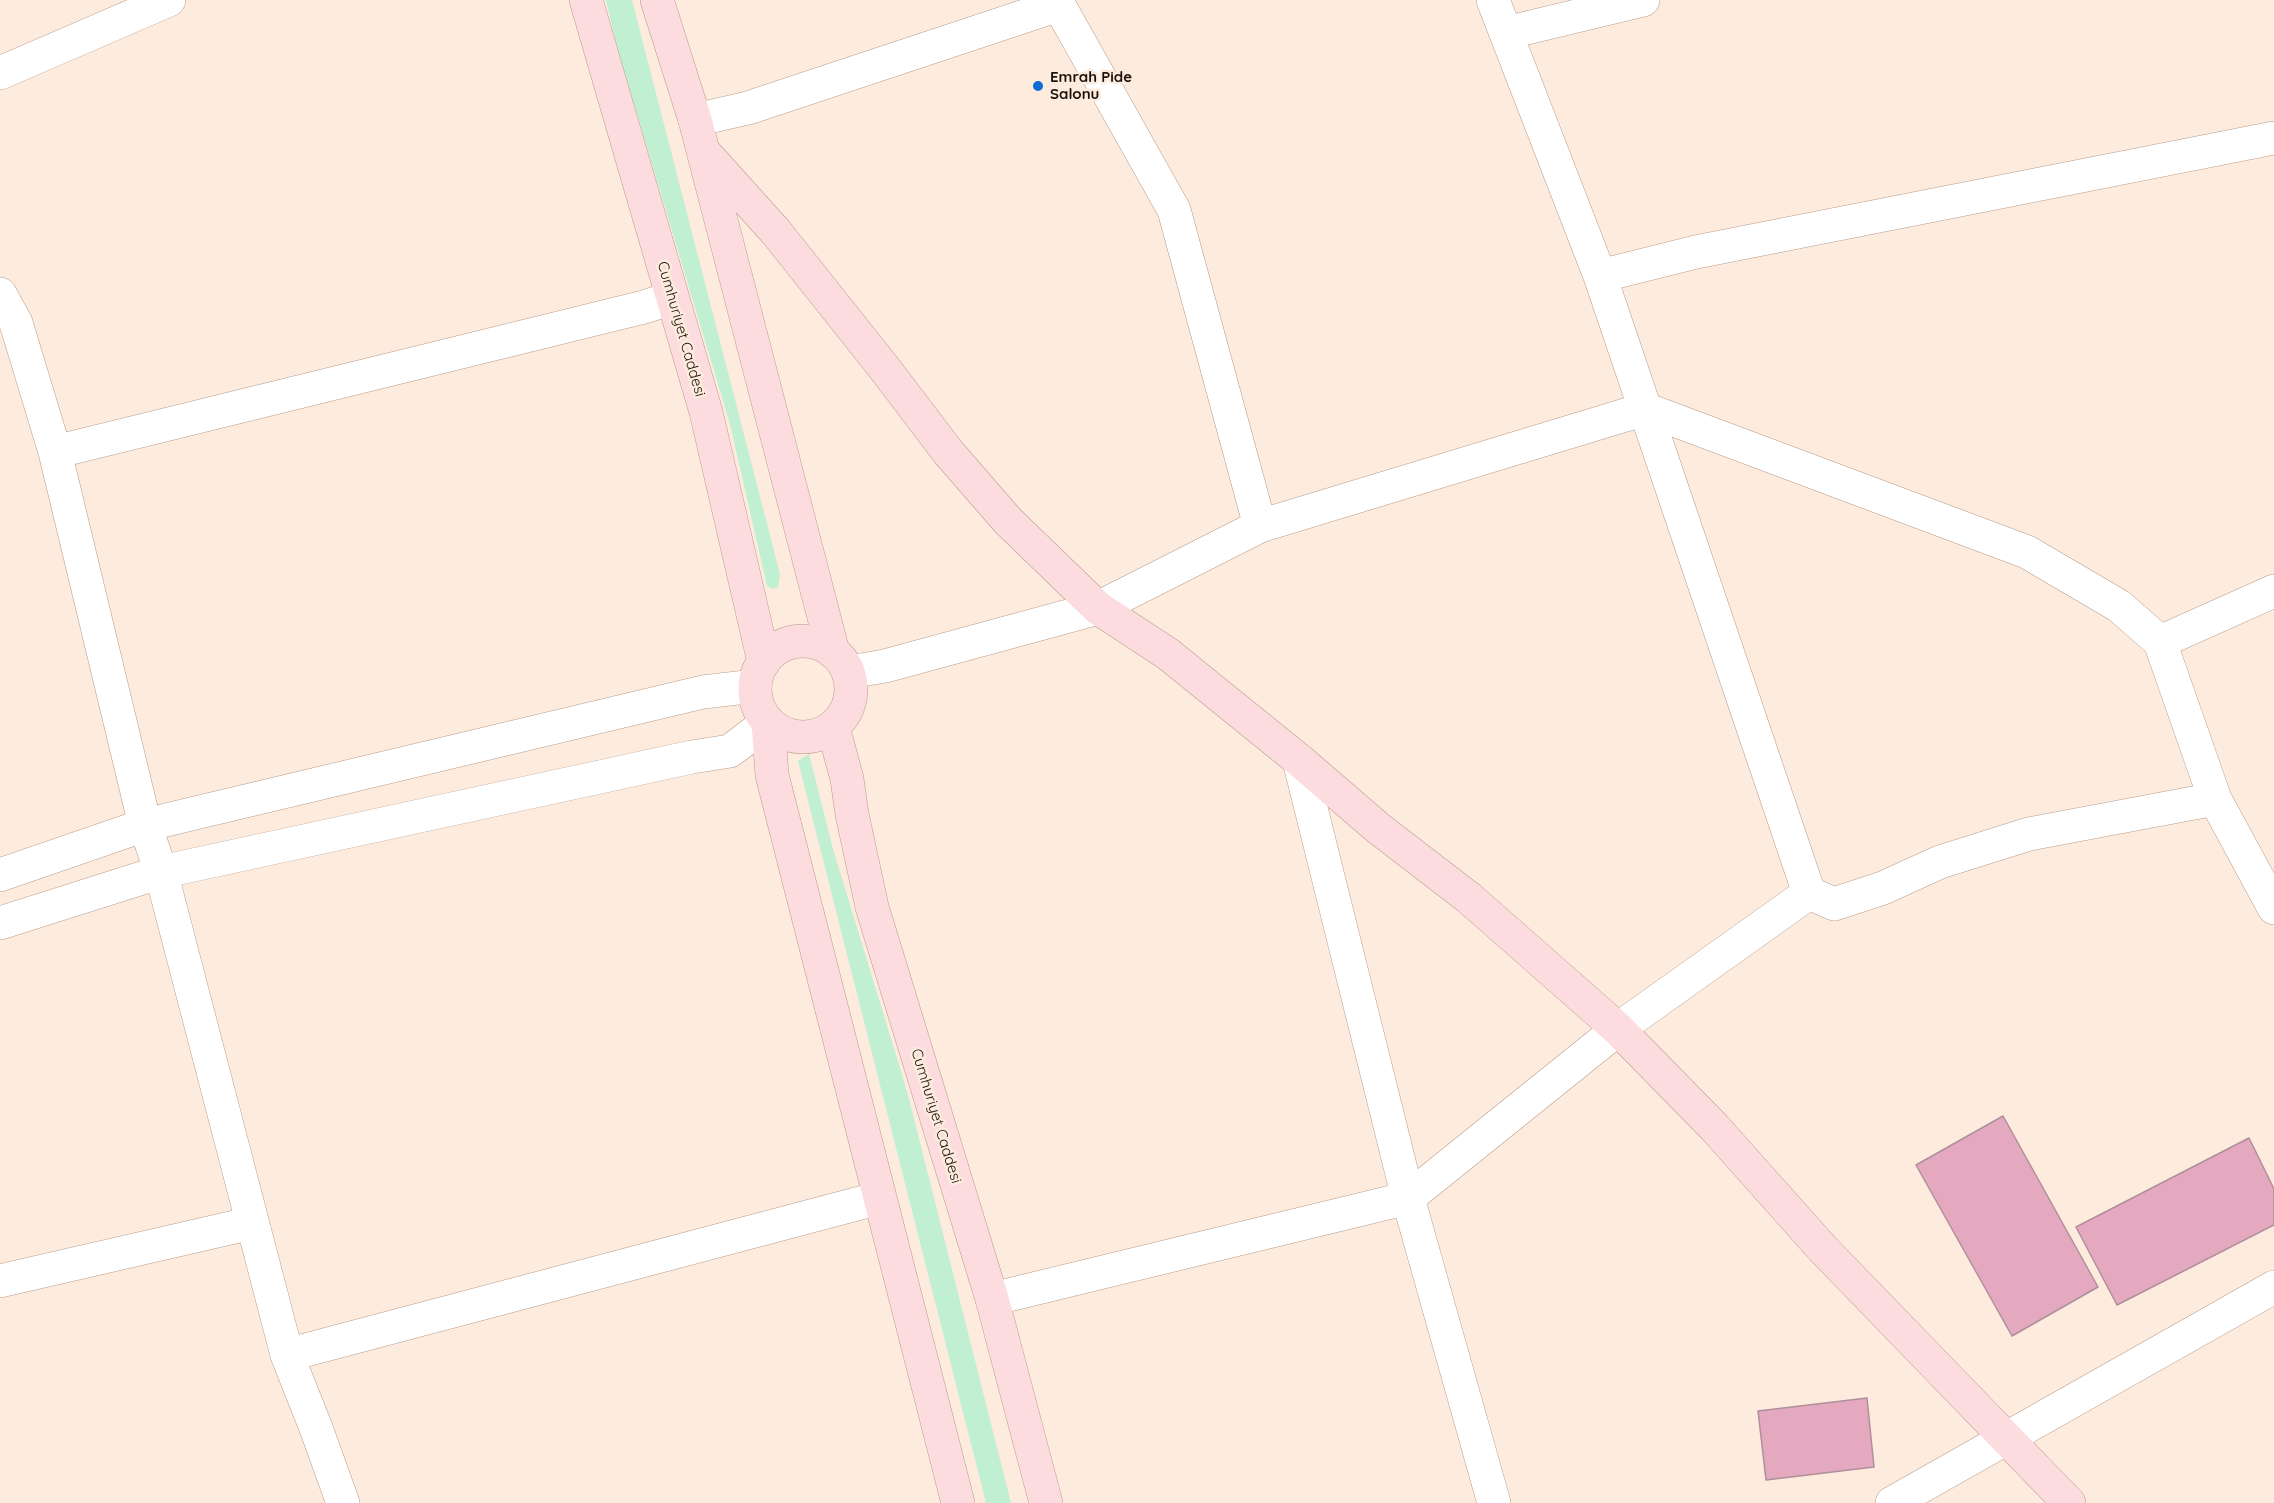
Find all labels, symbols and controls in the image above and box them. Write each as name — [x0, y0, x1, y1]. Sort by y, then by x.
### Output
place label: Emrah Pide Salonu — [1050, 68, 1132, 103]
marker: Emrah Pide Salonu — [1031, 79, 1045, 93]
street label: Cumhuriyet Caddesi — [653, 259, 709, 399]
street label: Cumhuriyet Caddesi — [907, 1046, 965, 1186]

